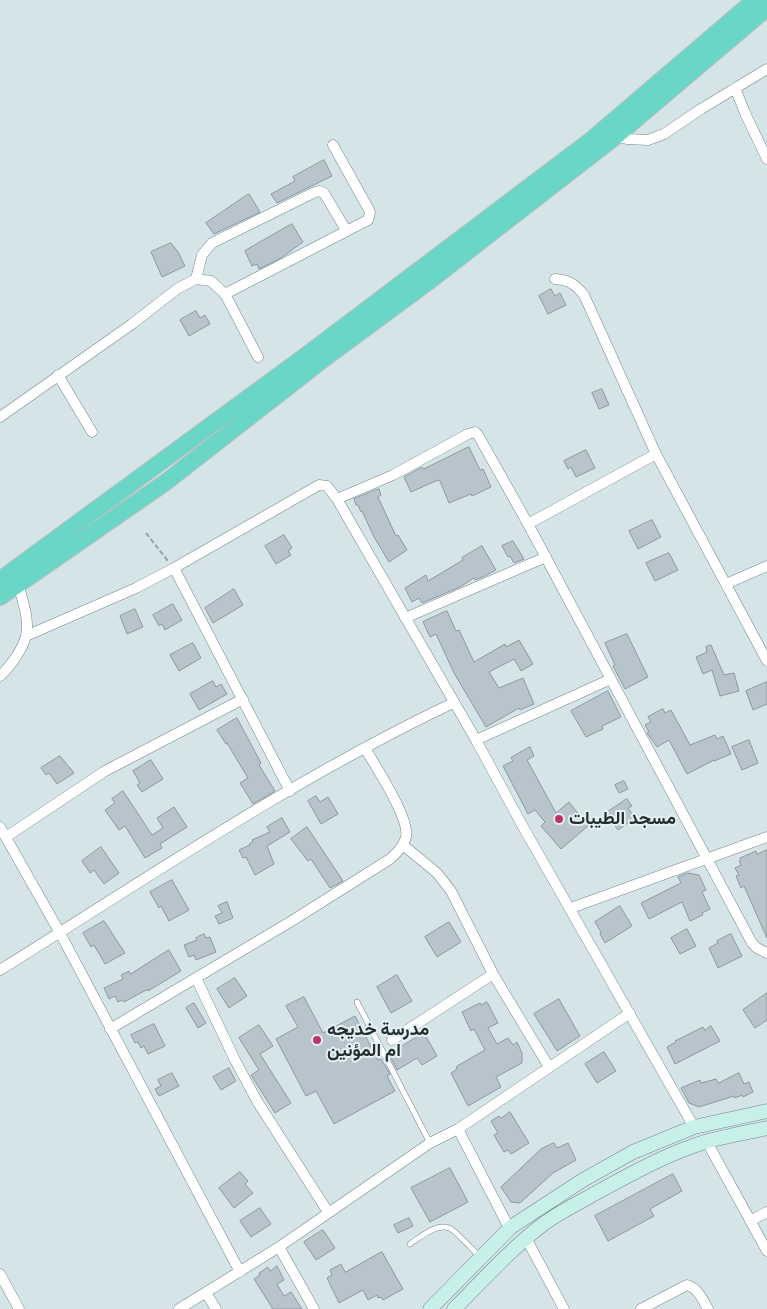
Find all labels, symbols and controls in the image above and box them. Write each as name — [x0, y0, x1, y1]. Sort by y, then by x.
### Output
place label: مسجد الطيبات — [569, 808, 676, 830]
marker: مسجد الطيبات — [553, 813, 565, 825]
place label: مدرسة خديجه ام المؤنين — [327, 1019, 429, 1062]
marker: مدرسة خديجه ام المؤنين — [311, 1034, 323, 1046]

